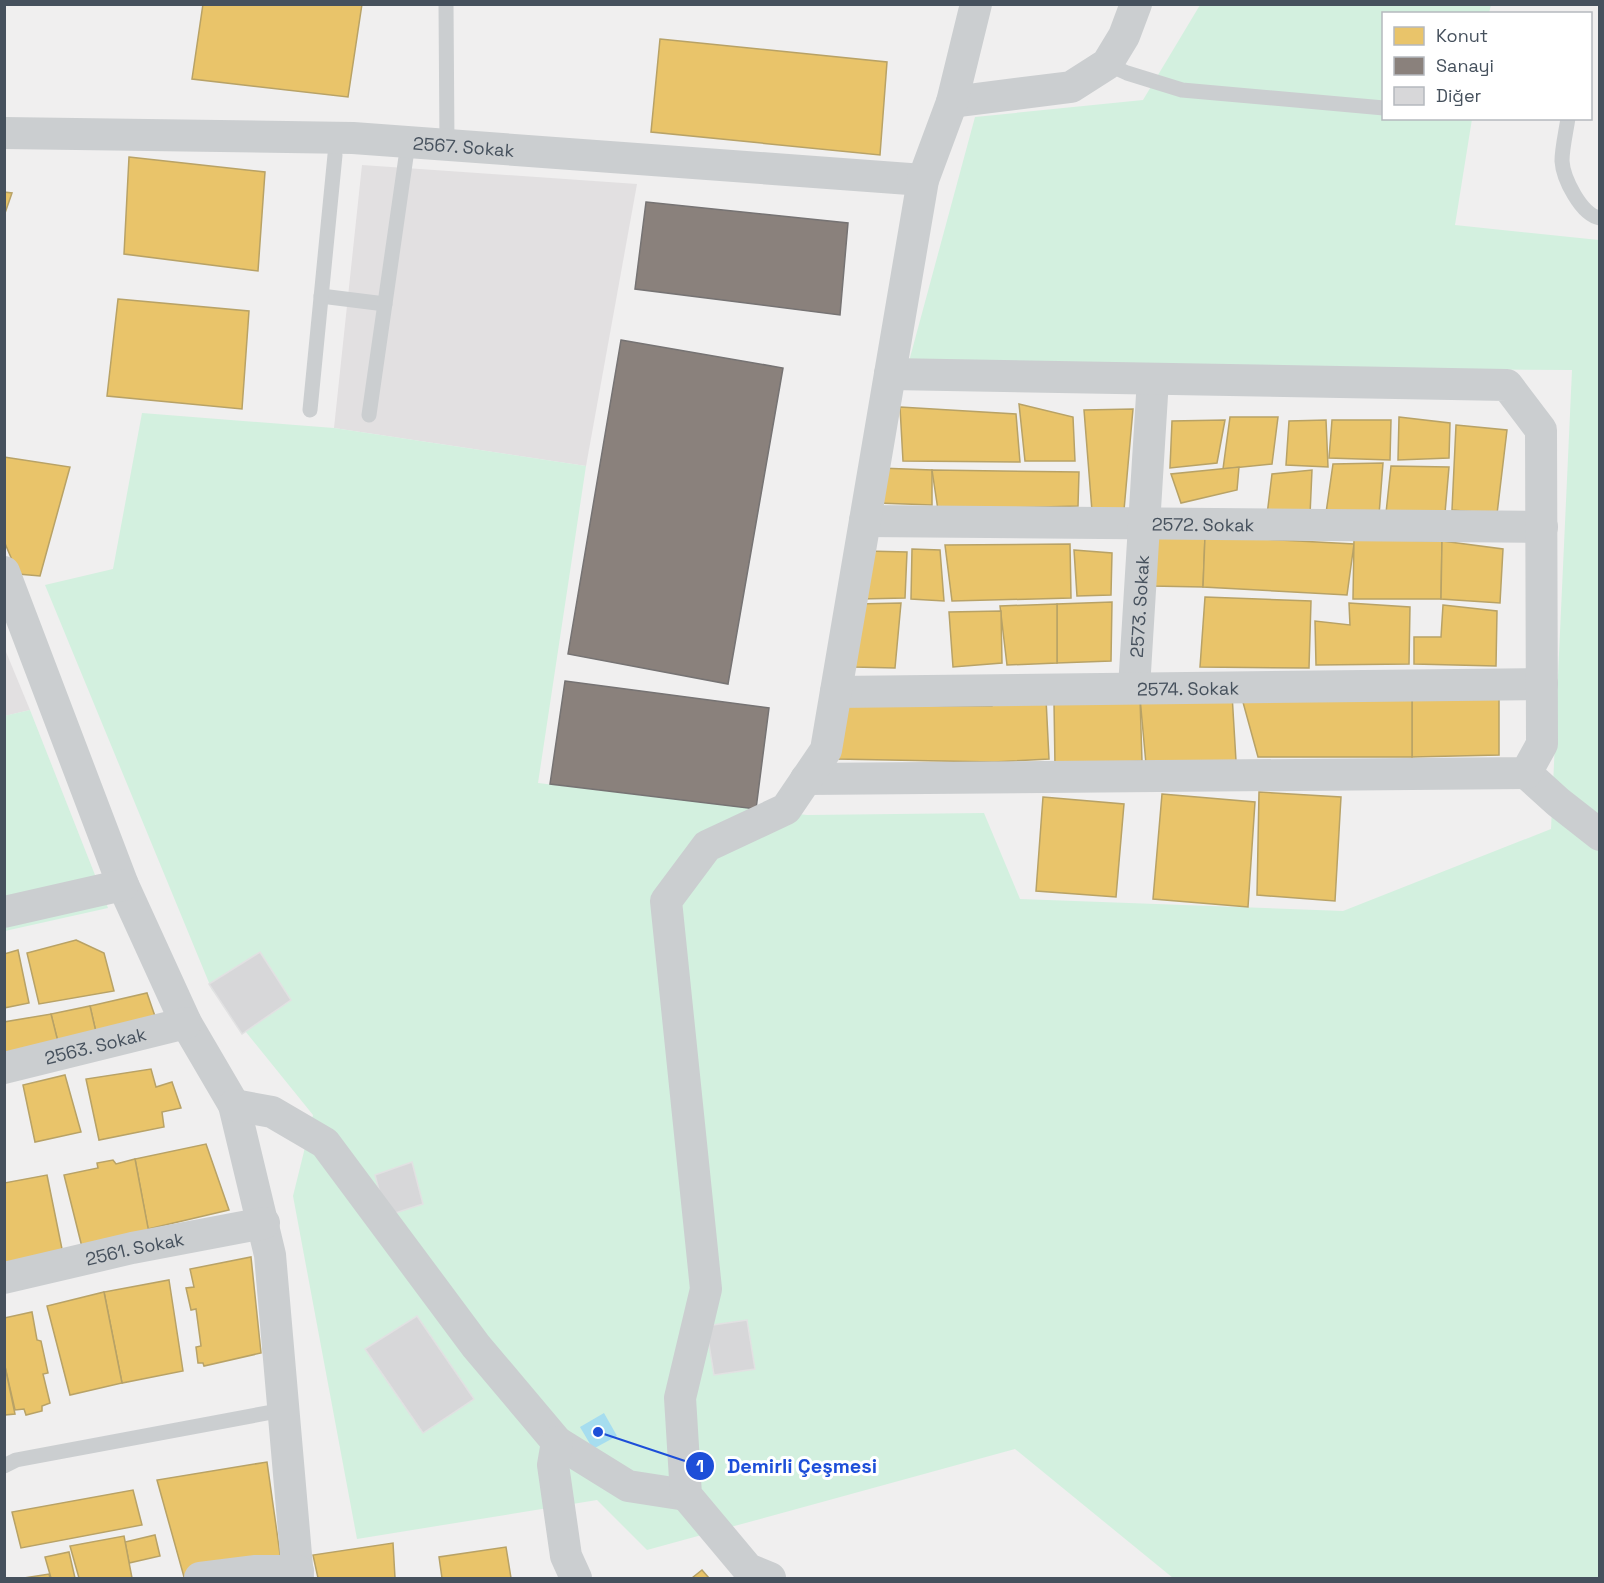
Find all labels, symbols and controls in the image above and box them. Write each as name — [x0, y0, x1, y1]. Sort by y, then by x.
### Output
legend — [1382, 12, 1592, 120]
text: Konut — [1436, 24, 1488, 47]
text: Sanayi — [1436, 54, 1494, 77]
text: Diğer — [1436, 84, 1482, 107]
street label: 2567. Sokak — [412, 131, 516, 161]
street label: 2572. Sokak — [1152, 512, 1255, 536]
street label: 2573. Sokak — [1124, 554, 1154, 658]
street label: 2574. Sokak — [1137, 676, 1239, 700]
street label: 2563. Sokak — [42, 1022, 149, 1069]
street label: 2561. Sokak — [83, 1227, 186, 1270]
callout: Demirli Çeşmesi — [685, 1447, 889, 1485]
text: Demirli Çeşmesi — [727, 1453, 877, 1479]
text: 1 — [696, 1454, 704, 1477]

